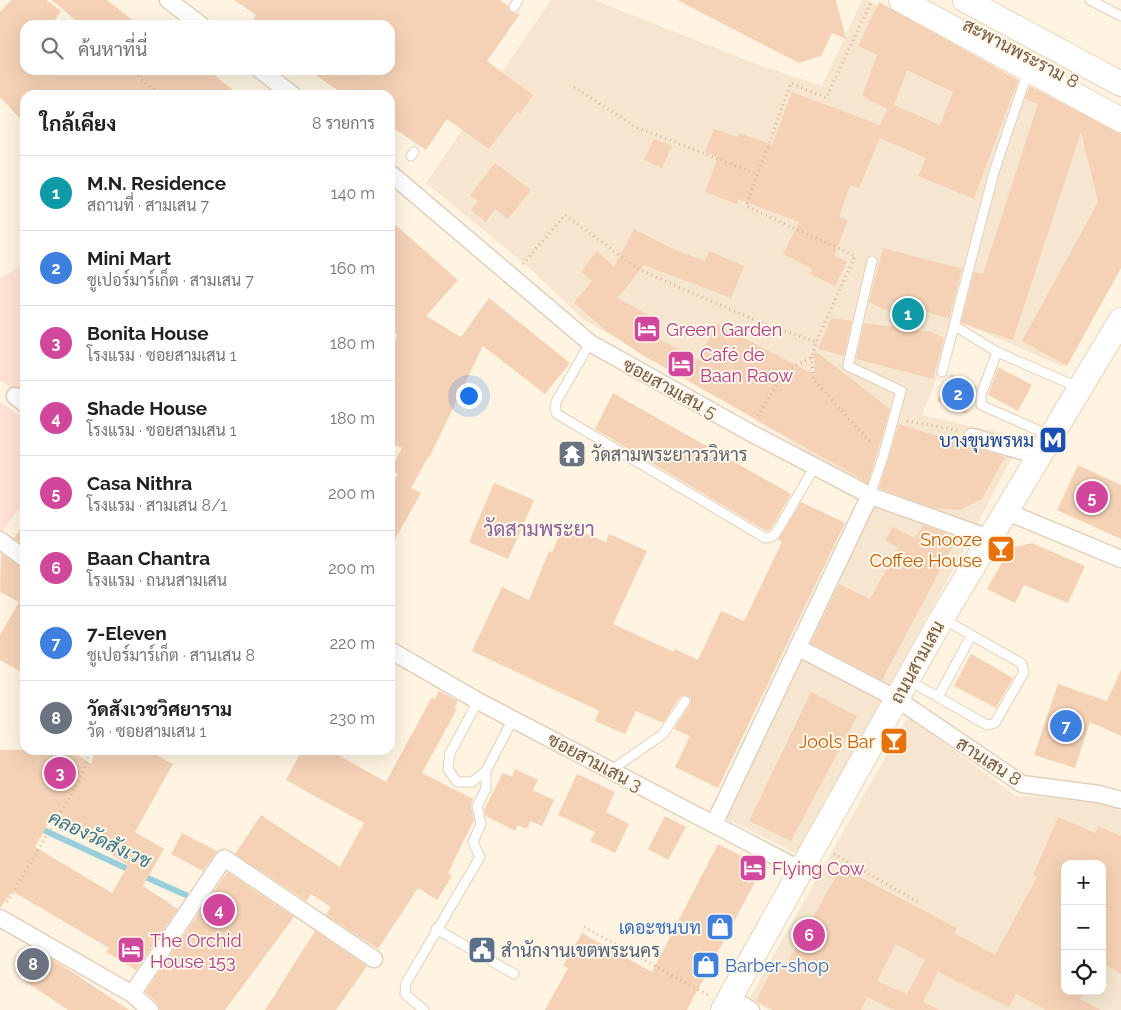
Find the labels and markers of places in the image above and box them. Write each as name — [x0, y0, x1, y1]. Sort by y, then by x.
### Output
pin: 1 — [892, 295, 924, 333]
hotel icon: Green Garden — [632, 314, 662, 344]
place label: Green Garden — [666, 319, 782, 340]
place label: Café de Baan Raow — [700, 344, 793, 386]
hotel icon: Café de Baan Raow — [666, 349, 696, 379]
pin: 2 — [942, 375, 974, 413]
metro station icon: บางขุนพรหม — [1038, 425, 1068, 455]
place label: บางขุนพรหม — [939, 430, 1034, 453]
temple icon: วัดสามพระยาวรวิหาร — [557, 439, 587, 469]
place label: วัดสามพระยาวรวิหาร — [591, 444, 748, 465]
pin: 5 — [1076, 478, 1108, 516]
place label: Snooze Coffee House — [869, 529, 982, 571]
bar icon: Snooze Coffee House — [986, 534, 1016, 564]
pin: 7 — [1050, 707, 1082, 745]
bar icon: Jools Bar — [879, 726, 909, 756]
place label: Jools Bar — [799, 731, 876, 752]
pin: 3 — [44, 754, 76, 792]
hotel icon: Flying Cow — [738, 853, 768, 883]
place label: Flying Cow — [772, 858, 865, 879]
pin: 4 — [203, 891, 235, 929]
shop icon: เดอะชนบท — [705, 912, 735, 942]
pin: 6 — [793, 916, 825, 954]
place label: เดอะชนบท — [619, 917, 701, 938]
place label: The Orchid House 153 — [150, 930, 242, 972]
hotel icon: The Orchid House 153 — [116, 935, 146, 965]
public building icon: สำนักงานเขตพระนคร — [467, 935, 497, 965]
place label: สำนักงานเขตพระนคร — [501, 940, 660, 961]
pin: 8 — [17, 945, 49, 983]
shop icon: Barber-shop — [691, 950, 721, 980]
place label: Barber-shop — [725, 955, 829, 976]

